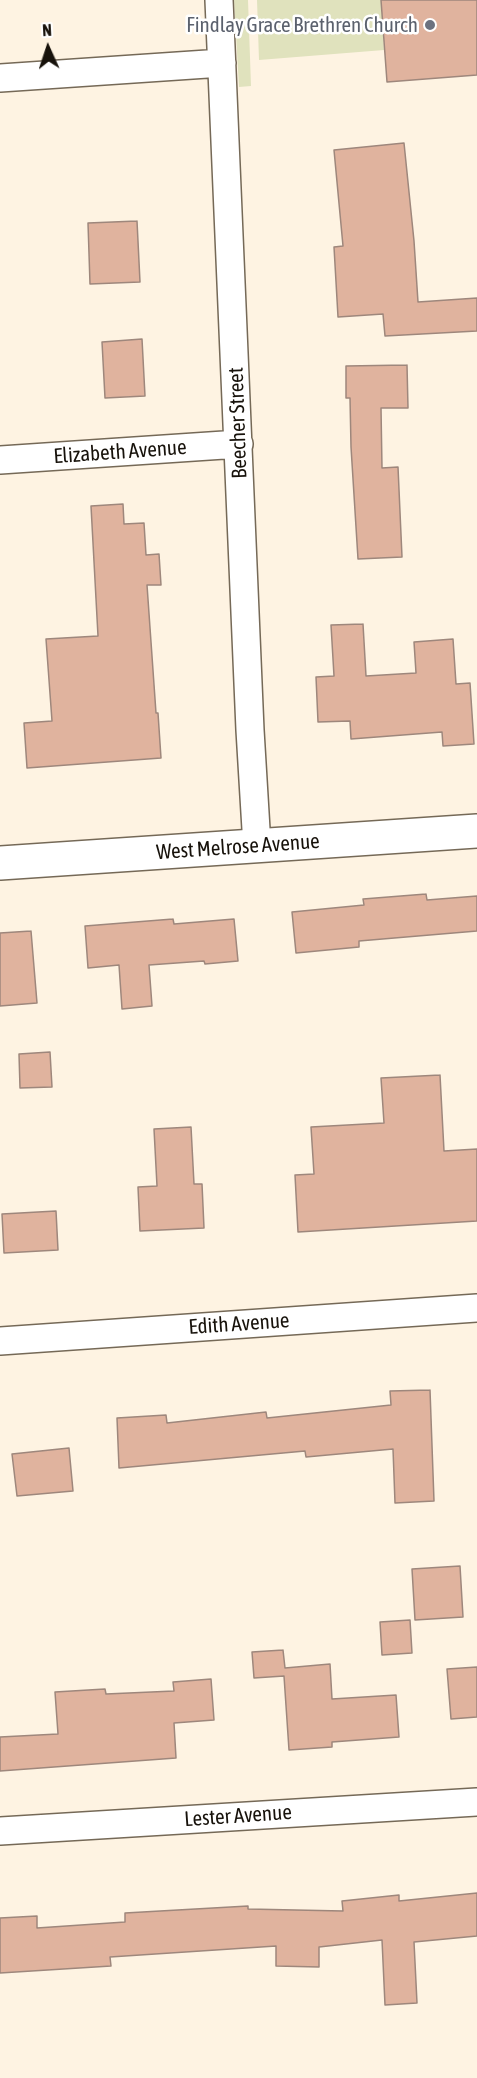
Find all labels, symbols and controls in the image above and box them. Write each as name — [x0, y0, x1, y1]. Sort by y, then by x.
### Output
place label: Findlay Grace Brethren Church — [186, 12, 418, 38]
north arrow — [18, 18, 78, 78]
marker: Findlay Grace Brethren Church — [423, 18, 437, 32]
text: N — [42, 21, 52, 39]
street label: Beecher Street — [223, 367, 253, 479]
street label: Elizabeth Avenue — [53, 435, 187, 469]
street label: West Melrose Avenue — [155, 829, 321, 865]
street label: Edith Avenue — [188, 1308, 290, 1340]
street label: Lester Avenue — [183, 1800, 293, 1832]

